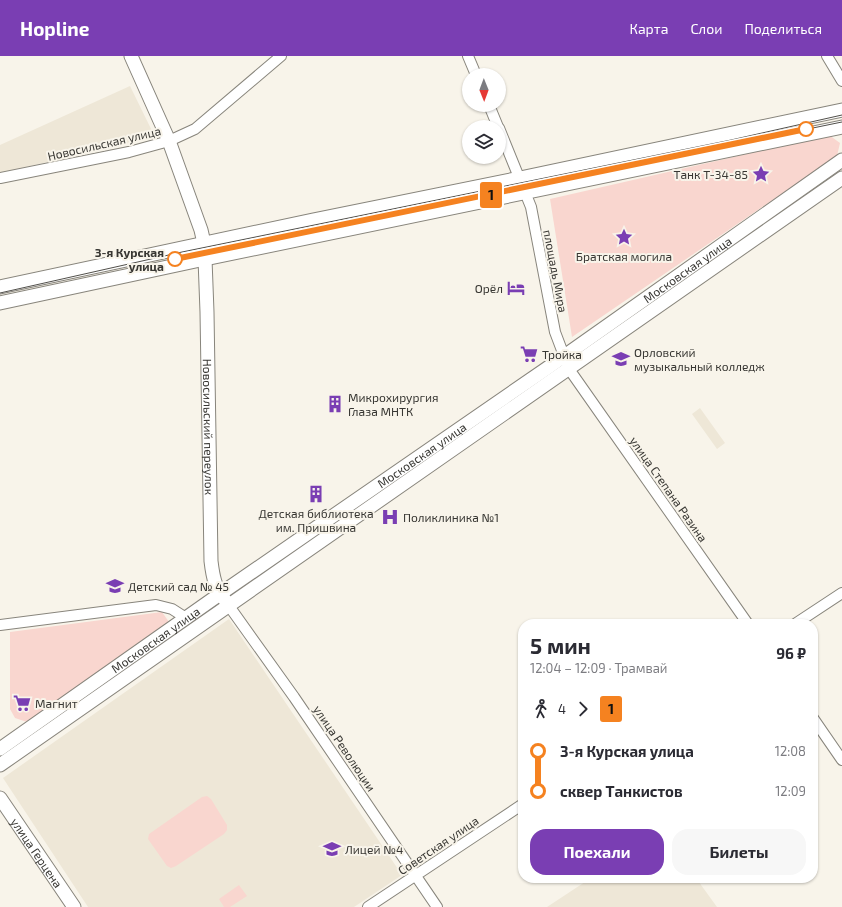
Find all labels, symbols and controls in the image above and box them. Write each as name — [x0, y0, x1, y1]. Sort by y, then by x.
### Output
text: Hopline — [20, 17, 89, 40]
text: Карта — [629, 20, 668, 37]
text: Слои — [690, 20, 722, 37]
text: Поделиться — [744, 20, 822, 37]
north arrow — [462, 68, 506, 112]
map controls — [462, 68, 506, 164]
button: layers — [462, 120, 506, 164]
unlabelled marker — [798, 121, 814, 137]
street label: Новосильская улица — [46, 123, 162, 164]
place icon: Танк Т-34-85 — [751, 164, 771, 184]
place label: Танк Т-34-85 — [673, 167, 748, 181]
line badge: 1 — [478, 182, 504, 208]
text: 1 — [488, 186, 494, 203]
place icon: Братская могила — [614, 227, 634, 247]
street label: площадь Мира — [541, 228, 571, 314]
street label: Московская улица — [640, 233, 734, 305]
place label: 3-я Курская улица — [95, 245, 164, 273]
place label: Братская могила — [576, 249, 672, 263]
marker: 3-я Курская улица — [167, 251, 183, 267]
hotel icon: Орёл — [506, 278, 526, 298]
place label: Орёл — [475, 281, 503, 295]
supermarket icon: Тройка — [519, 344, 539, 364]
place label: Орловский музыкальный колледж — [634, 345, 765, 374]
place label: Тройка — [542, 347, 582, 361]
school or university icon: Орловский музыкальный колледж — [611, 349, 631, 369]
street label: Новосильский переулок — [201, 359, 217, 496]
place label: Микрохирургия Глаза МНТК — [348, 390, 439, 418]
building icon: Микрохирургия Глаза МНТК — [325, 394, 345, 414]
street label: Московская улица — [374, 419, 469, 490]
street label: улица Степана Разина — [626, 434, 711, 545]
building icon: Детская библиотека им. Пришвина — [306, 484, 326, 504]
place label: Детская библиотека им. Пришвина — [258, 506, 374, 534]
hospital icon: Поликлиника №1 — [380, 507, 400, 527]
place label: Поликлиника №1 — [403, 510, 499, 524]
school or university icon: Детский сад № 45 — [105, 576, 125, 596]
place label: Детский сад № 45 — [128, 579, 229, 593]
street label: Московская улица — [108, 604, 202, 676]
text: 5 мин — [530, 632, 591, 658]
text: 96 ₽ — [776, 644, 806, 662]
text: 12:04 – 12:09 · Трамвай — [530, 660, 668, 676]
supermarket icon: Магнит — [12, 693, 32, 713]
place label: Магнит — [35, 696, 78, 710]
icon: walk — [530, 698, 552, 720]
icon: forward — [572, 698, 594, 720]
text: 1 — [608, 700, 614, 717]
text: 4 — [558, 701, 566, 717]
street label: улица Революции — [310, 702, 379, 794]
text: 3-я Курская улица — [560, 742, 694, 760]
text: 12:08 — [775, 743, 806, 759]
text: сквер Танкистов — [560, 782, 683, 800]
text: 12:09 — [775, 783, 806, 799]
street label: Советская улица — [395, 813, 481, 878]
street label: улица Герцена — [8, 815, 66, 890]
button: Поехали — [530, 829, 664, 875]
button: Билеты — [672, 829, 806, 875]
school or university icon: Лицей №4 — [322, 839, 342, 859]
place label: Лицей №4 — [345, 842, 403, 856]

